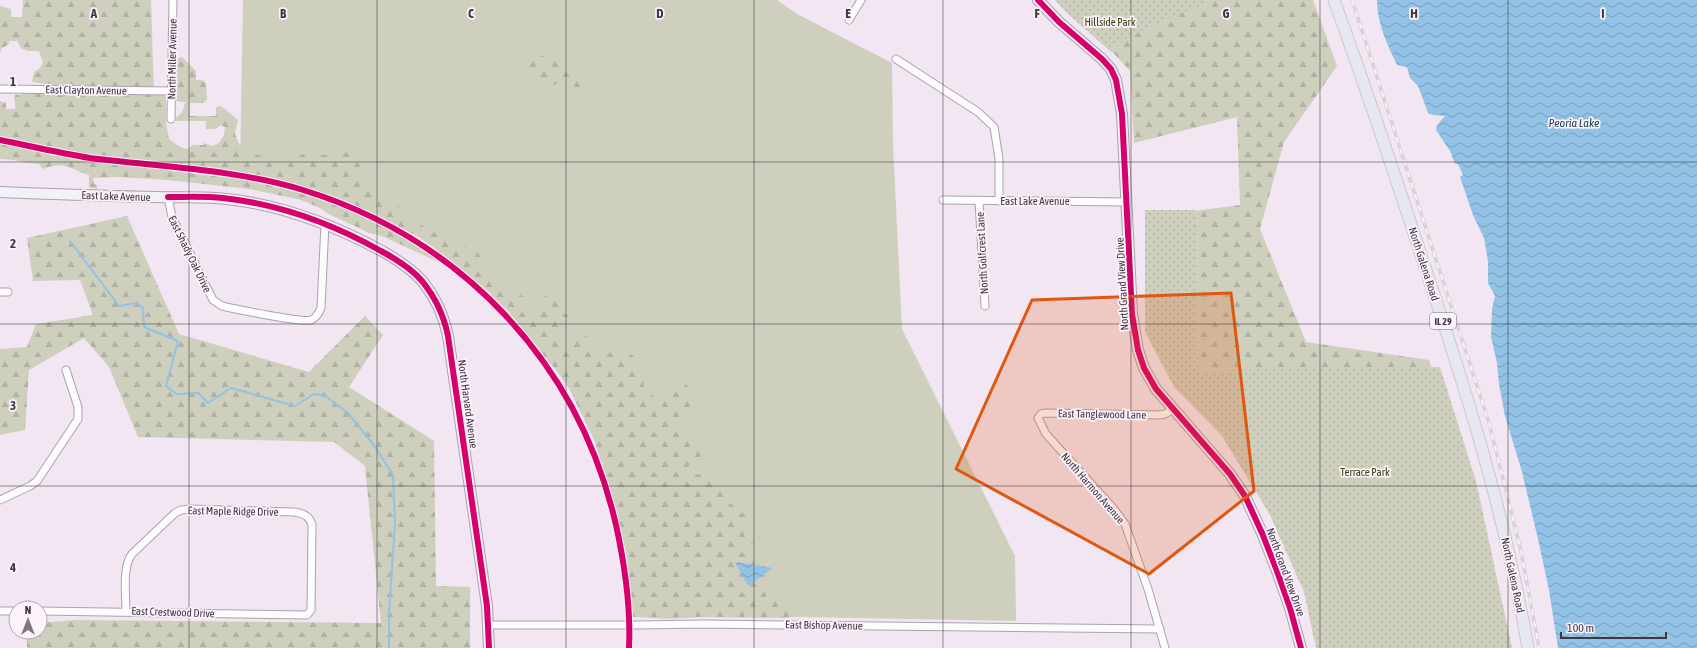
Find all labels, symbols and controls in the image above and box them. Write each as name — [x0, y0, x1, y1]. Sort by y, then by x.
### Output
text: A — [90, 6, 98, 21]
text: B — [280, 6, 287, 21]
text: C — [468, 6, 474, 21]
text: D — [656, 6, 664, 21]
text: E — [845, 6, 851, 21]
text: F — [1034, 6, 1040, 21]
text: G — [1223, 6, 1230, 21]
text: H — [1410, 6, 1418, 21]
text: I — [1601, 6, 1605, 21]
park label: Hillside Park — [1084, 16, 1136, 28]
street label: North Miller Avenue — [165, 19, 179, 99]
text: 1 — [10, 74, 16, 89]
street label: East Clayton Avenue — [45, 83, 127, 97]
water label: Peoria Lake — [1549, 116, 1600, 130]
street label: East Lake Avenue — [81, 189, 151, 203]
street label: East Lake Avenue — [1000, 195, 1070, 207]
street label: North Golfcrest Lane — [974, 212, 990, 294]
street label: East Shady Oak Drive — [166, 214, 214, 294]
street label: North Galena Road — [1406, 226, 1442, 302]
text: 2 — [10, 236, 16, 251]
street label: North Grand View Drive — [1114, 237, 1130, 331]
road number: IL 29 — [1430, 313, 1456, 329]
street label: North Harvard Avenue — [456, 359, 480, 449]
text: 3 — [10, 398, 16, 413]
street label: East Tanglewood Lane — [1058, 407, 1146, 421]
street label: North Harmon Avenue — [1059, 450, 1127, 526]
park label: Terrace Park — [1340, 466, 1390, 478]
street label: East Maple Ridge Drive — [187, 504, 279, 518]
street label: North Grand View Drive — [1264, 526, 1308, 618]
street label: North Galena Road — [1499, 536, 1527, 614]
text: 4 — [9, 560, 16, 575]
north arrow — [8, 600, 48, 640]
text: N — [25, 604, 31, 616]
street label: East Crestwood Drive — [131, 605, 215, 619]
scale bar — [1561, 614, 1666, 640]
street label: East Bishop Avenue — [785, 618, 863, 632]
text: 100 m — [1567, 621, 1594, 635]

